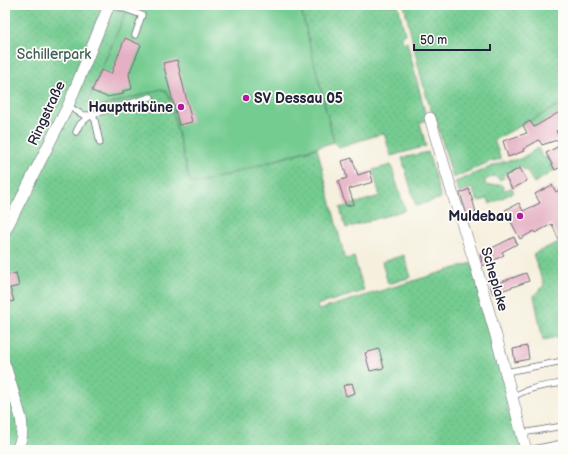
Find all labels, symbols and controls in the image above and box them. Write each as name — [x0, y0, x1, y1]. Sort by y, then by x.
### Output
scale bar — [414, 26, 490, 52]
text: 50 m — [420, 33, 447, 48]
park label: Schillerpark — [17, 46, 91, 63]
street label: Ringstraße — [24, 78, 69, 148]
place label: SV Dessau 05 — [254, 90, 343, 107]
marker: SV Dessau 05 — [241, 93, 251, 103]
place label: Haupttribüne — [88, 99, 173, 116]
marker: Haupttribüne — [176, 102, 186, 112]
place label: Muldebau — [448, 208, 512, 225]
marker: Muldebau — [515, 211, 525, 221]
street label: Scheplake — [477, 245, 512, 313]

